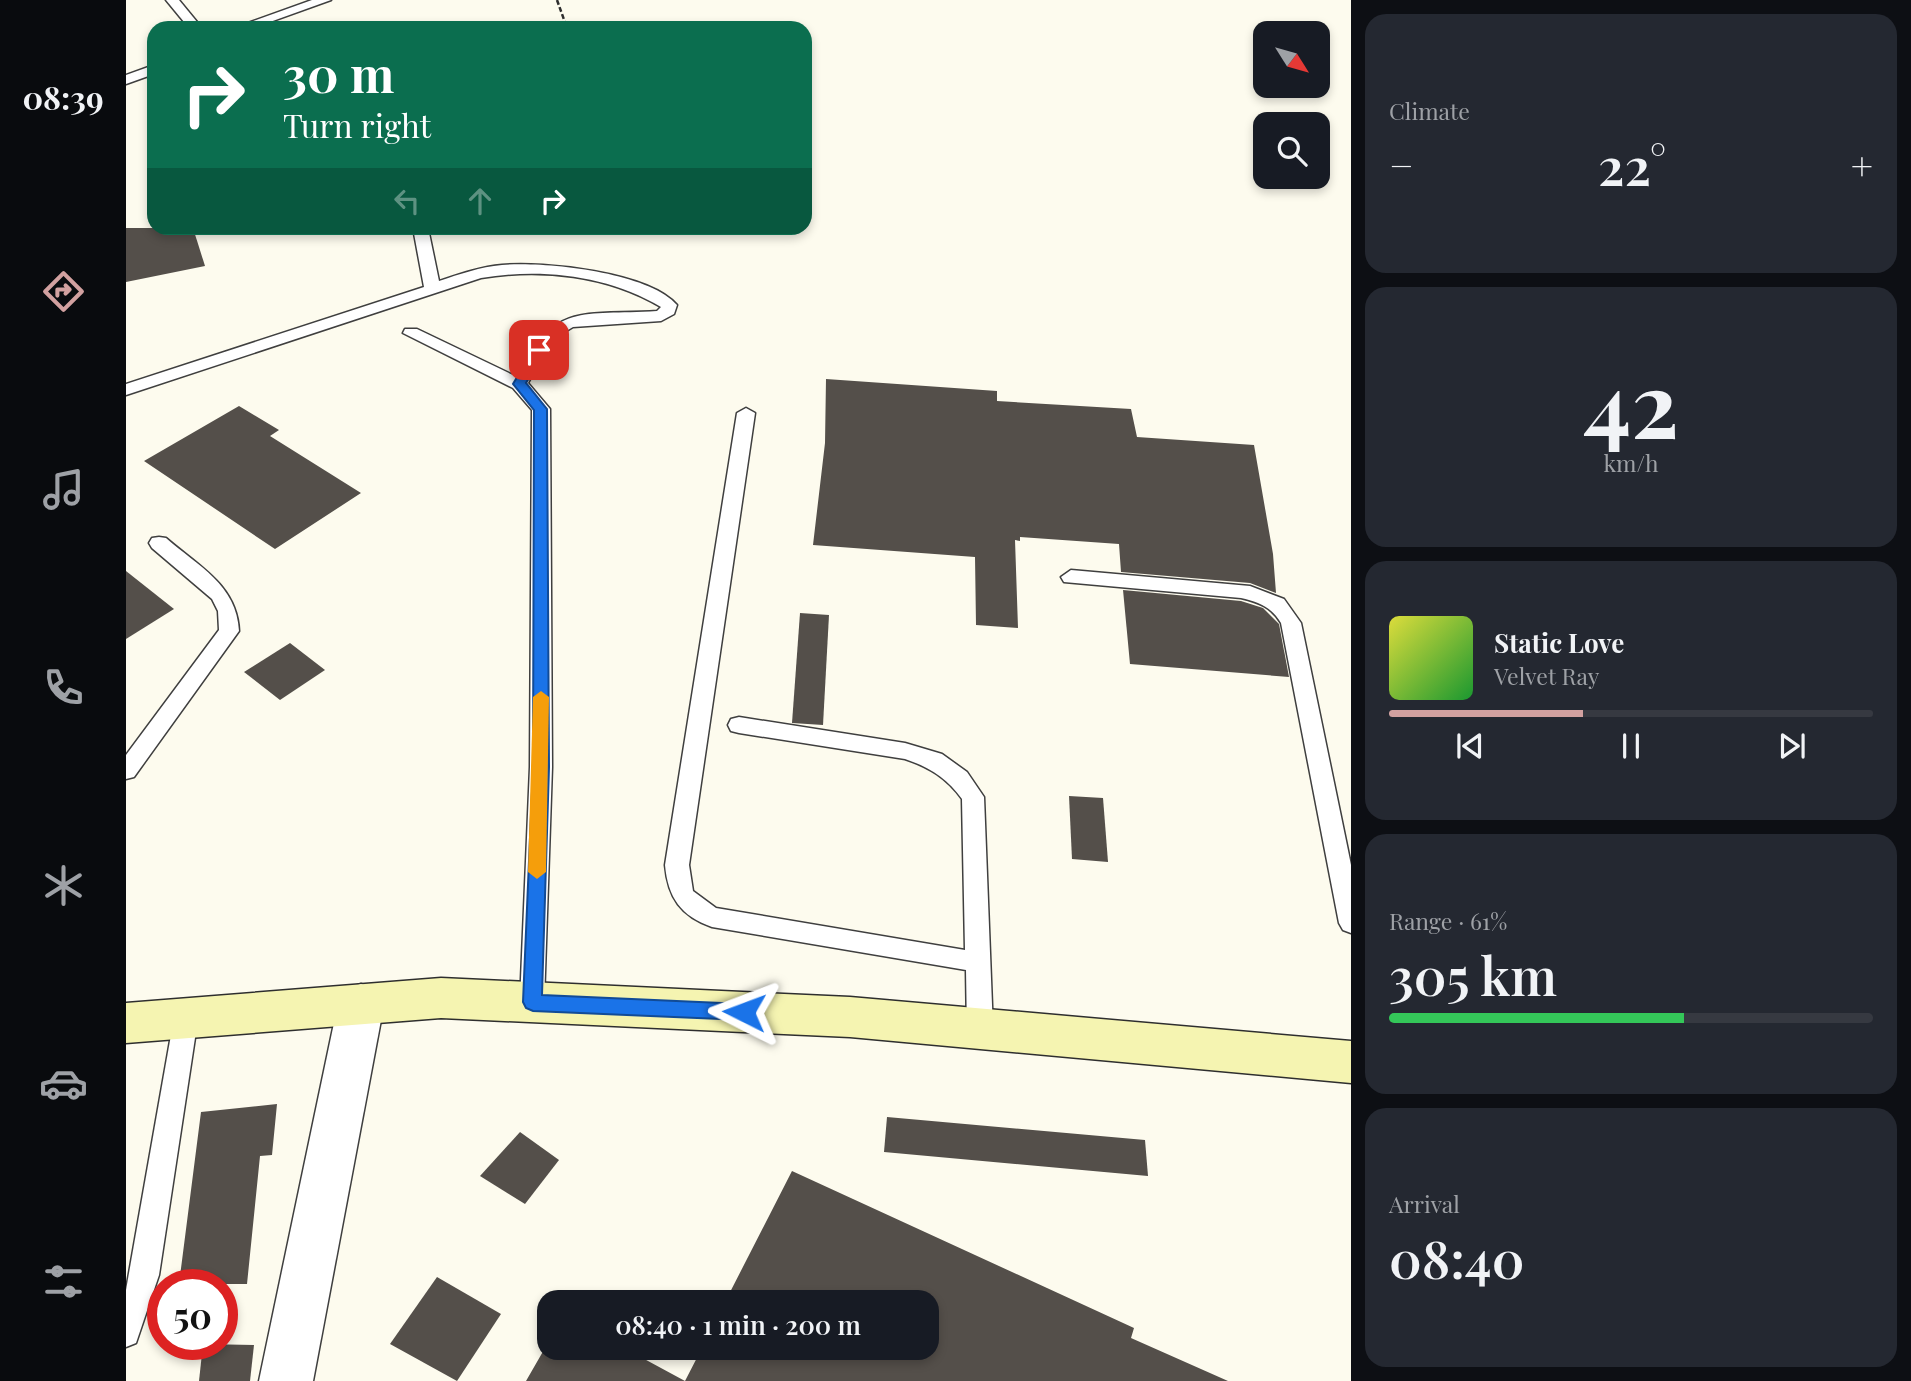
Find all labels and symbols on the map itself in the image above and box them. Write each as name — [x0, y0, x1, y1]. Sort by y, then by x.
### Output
north arrow — [1253, 21, 1330, 98]
pin — [509, 320, 569, 380]
position arrow — [707, 975, 781, 1049]
speed limit sign: 50 — [147, 1269, 238, 1360]

